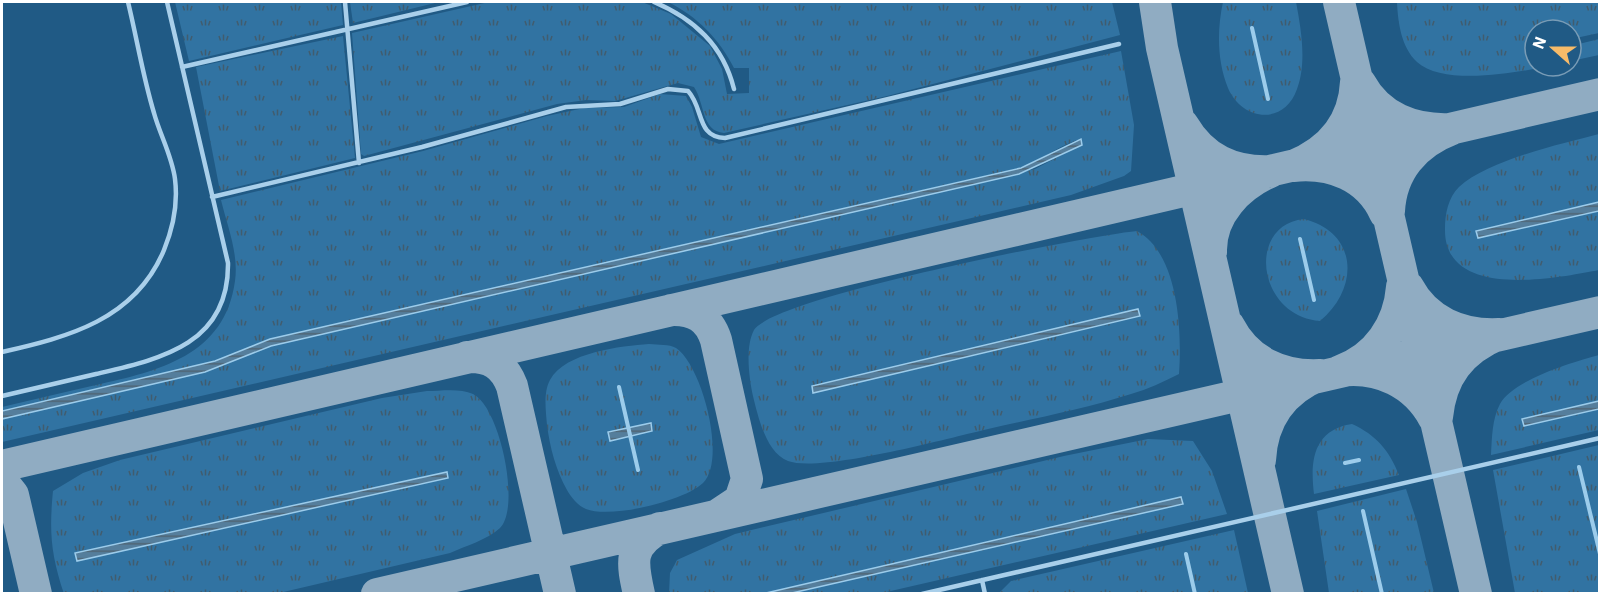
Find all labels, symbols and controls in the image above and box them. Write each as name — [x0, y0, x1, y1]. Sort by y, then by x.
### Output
north arrow — [1523, 18, 1583, 78]
text: N — [1528, 34, 1550, 52]

